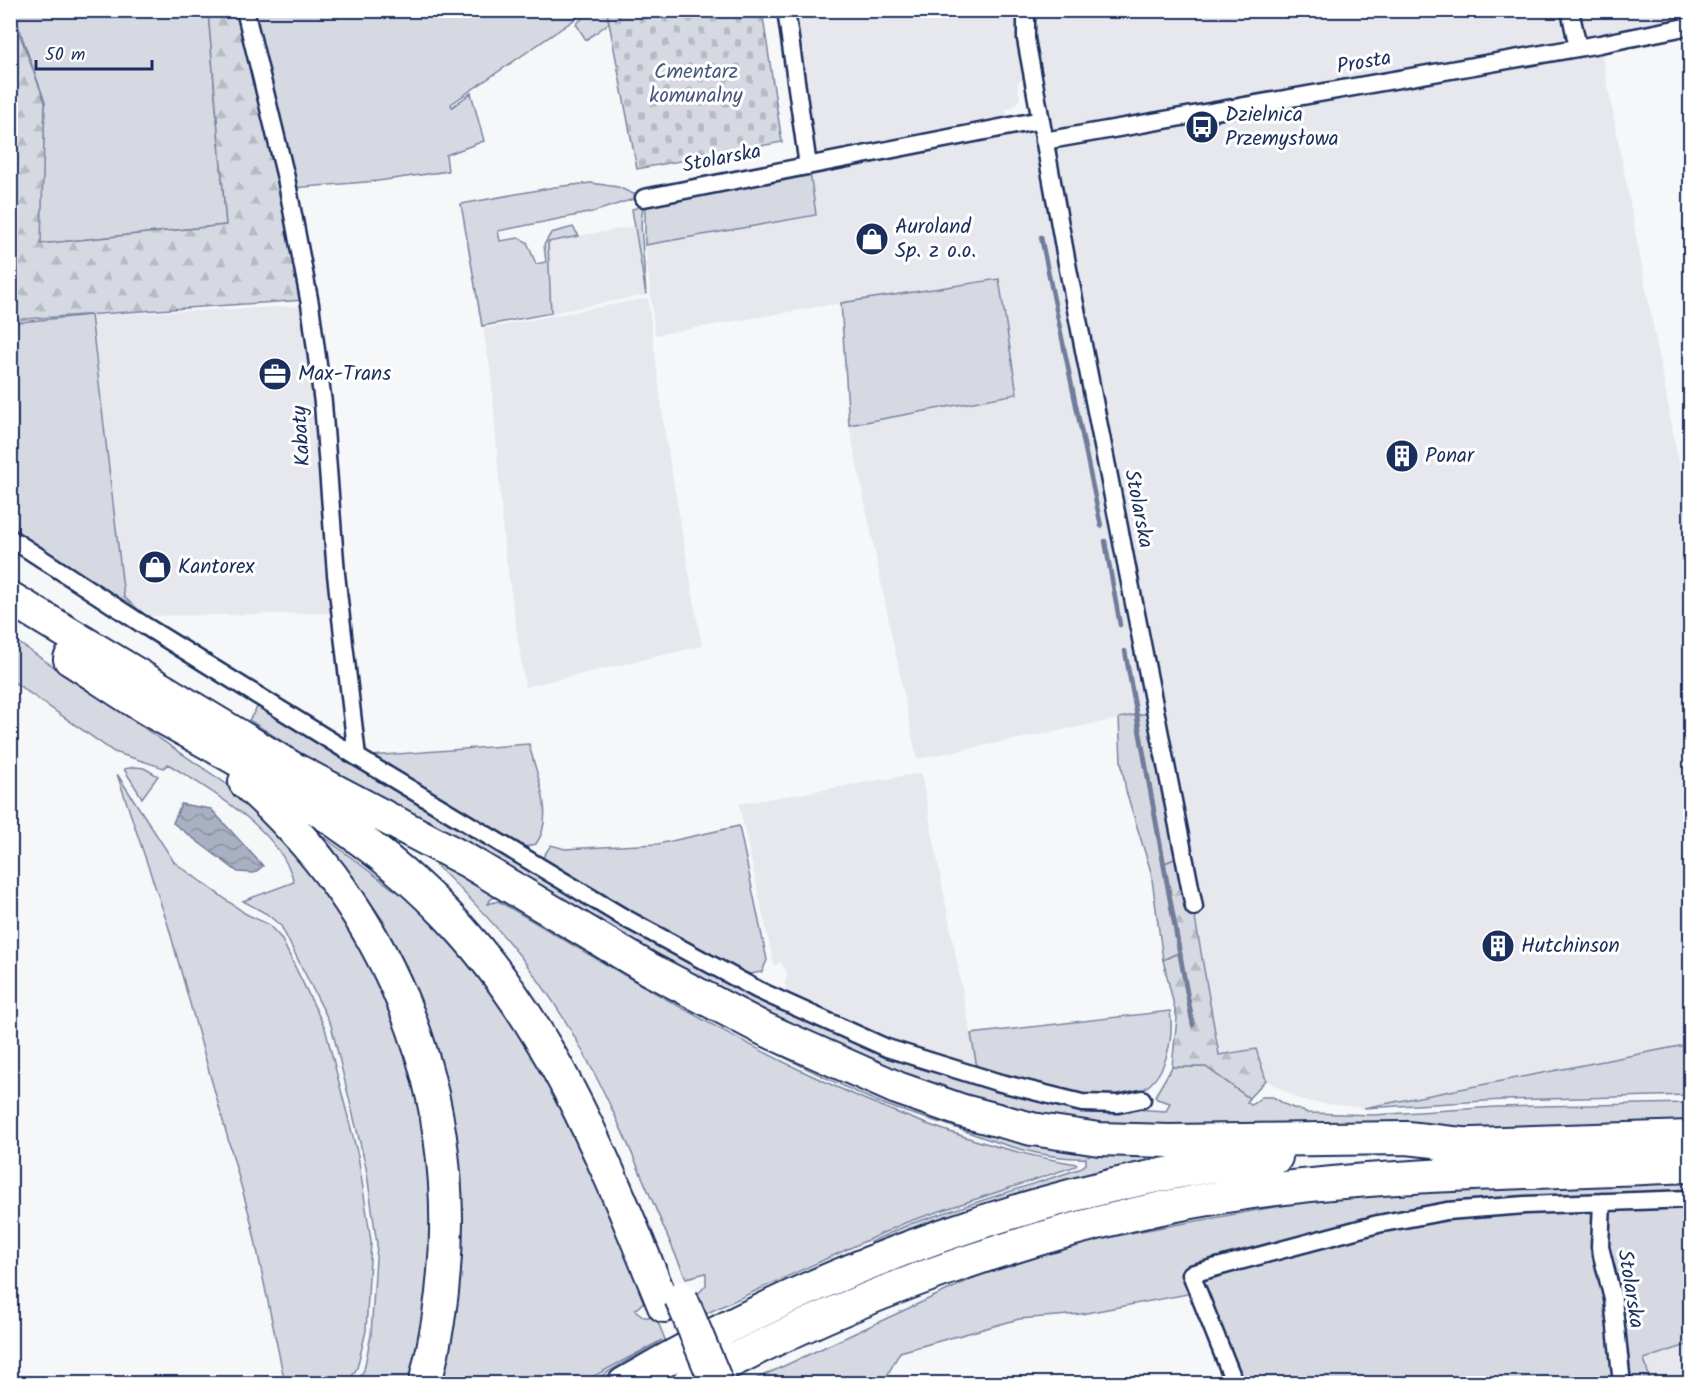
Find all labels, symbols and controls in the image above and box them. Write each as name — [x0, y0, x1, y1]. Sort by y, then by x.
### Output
scale bar — [36, 33, 152, 71]
text: 50 m — [45, 41, 85, 70]
street label: Prosta — [1334, 42, 1394, 84]
park label: Cmentarz komunalny — [649, 56, 743, 113]
place label: Dzielnica Przemysłowa — [1225, 99, 1339, 156]
bus stop icon: Dzielnica Przemysłowa — [1184, 109, 1220, 145]
street label: Stolarska — [680, 135, 764, 183]
place label: Auroland Sp. z o.o. — [895, 211, 976, 268]
shop icon: Auroland Sp. z o.o. — [854, 221, 890, 257]
office icon: Max-Trans — [257, 356, 293, 392]
place label: Max-Trans — [298, 358, 391, 391]
street label: Kabaty — [283, 404, 321, 468]
building icon: Ponar — [1384, 438, 1420, 474]
place label: Ponar — [1425, 440, 1475, 473]
street label: Stolarska — [1114, 467, 1162, 551]
shop icon: Kantorex — [137, 549, 173, 585]
place label: Kantorex — [178, 551, 255, 584]
building icon: Hutchinson — [1480, 928, 1516, 964]
place label: Hutchinson — [1521, 930, 1620, 963]
street label: Stolarska — [1607, 1247, 1653, 1331]

